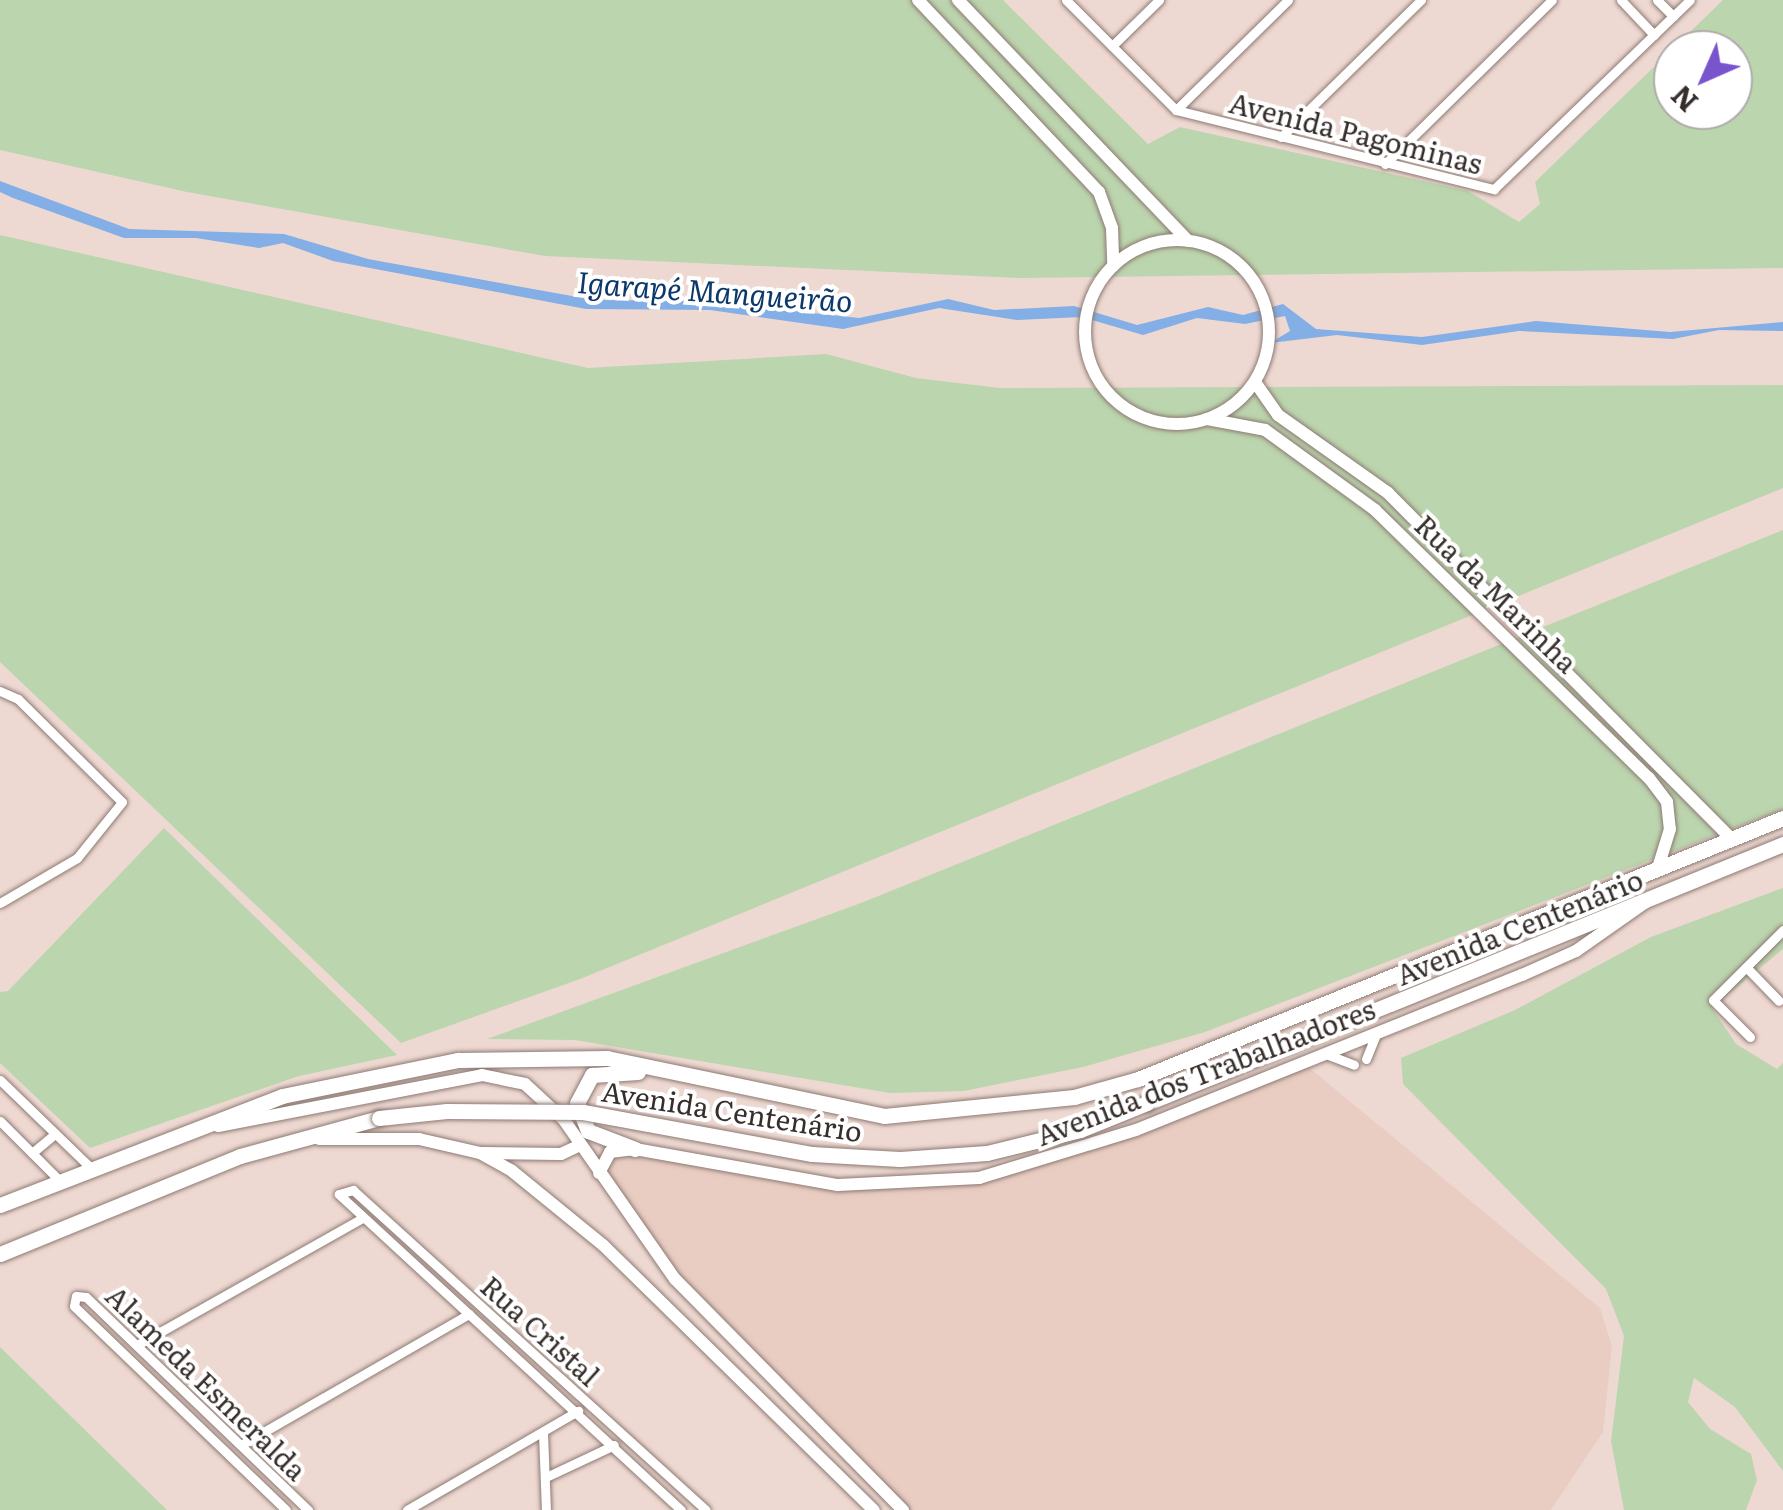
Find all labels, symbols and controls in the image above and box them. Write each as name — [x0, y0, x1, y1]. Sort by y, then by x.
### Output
north arrow — [1653, 30, 1753, 130]
text: N — [1660, 77, 1706, 123]
street label: Avenida Pagominas — [1226, 84, 1486, 180]
water label: Igarapé Mangueirão — [576, 262, 854, 318]
street label: Rua da Marinha — [1409, 507, 1585, 679]
street label: Avenida Centenário — [1391, 861, 1647, 991]
street label: Avenida dos Trabalhadores — [1031, 991, 1379, 1151]
street label: Avenida Centenário — [599, 1073, 865, 1147]
street label: Rua Cristal — [475, 1268, 607, 1392]
street label: Alameda Esmeralda — [100, 1278, 314, 1486]

